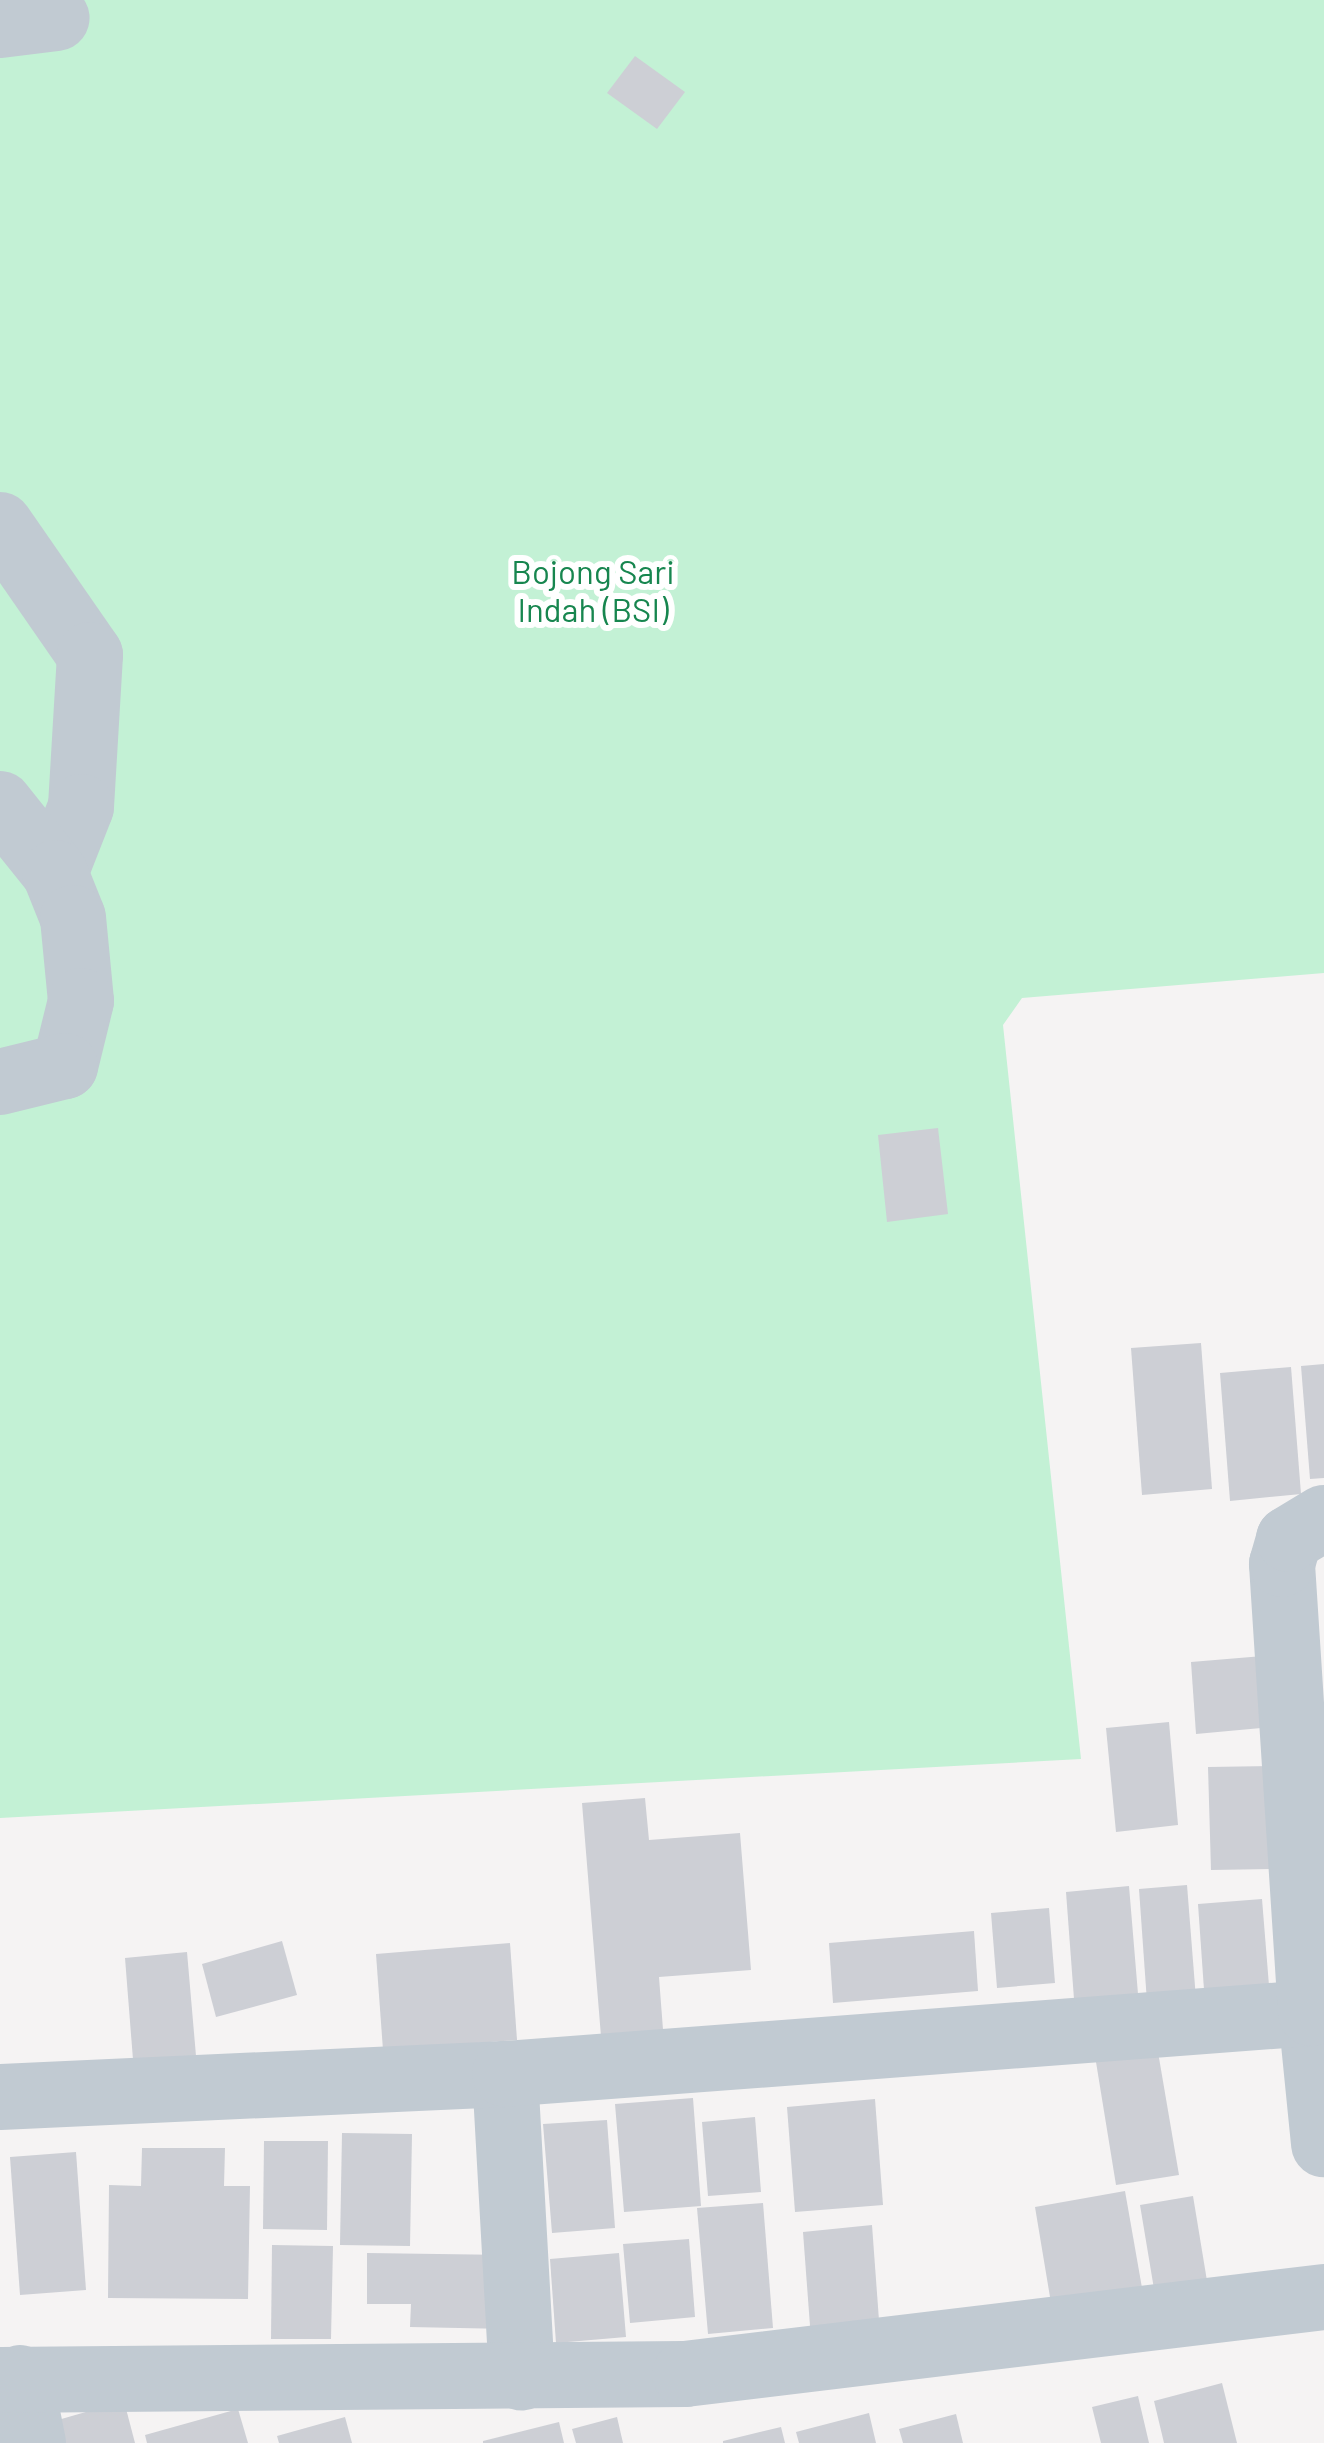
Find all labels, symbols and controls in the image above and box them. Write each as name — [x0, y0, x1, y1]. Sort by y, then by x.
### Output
park label: Bojong Sari Indah (BSI) — [511, 552, 675, 630]

